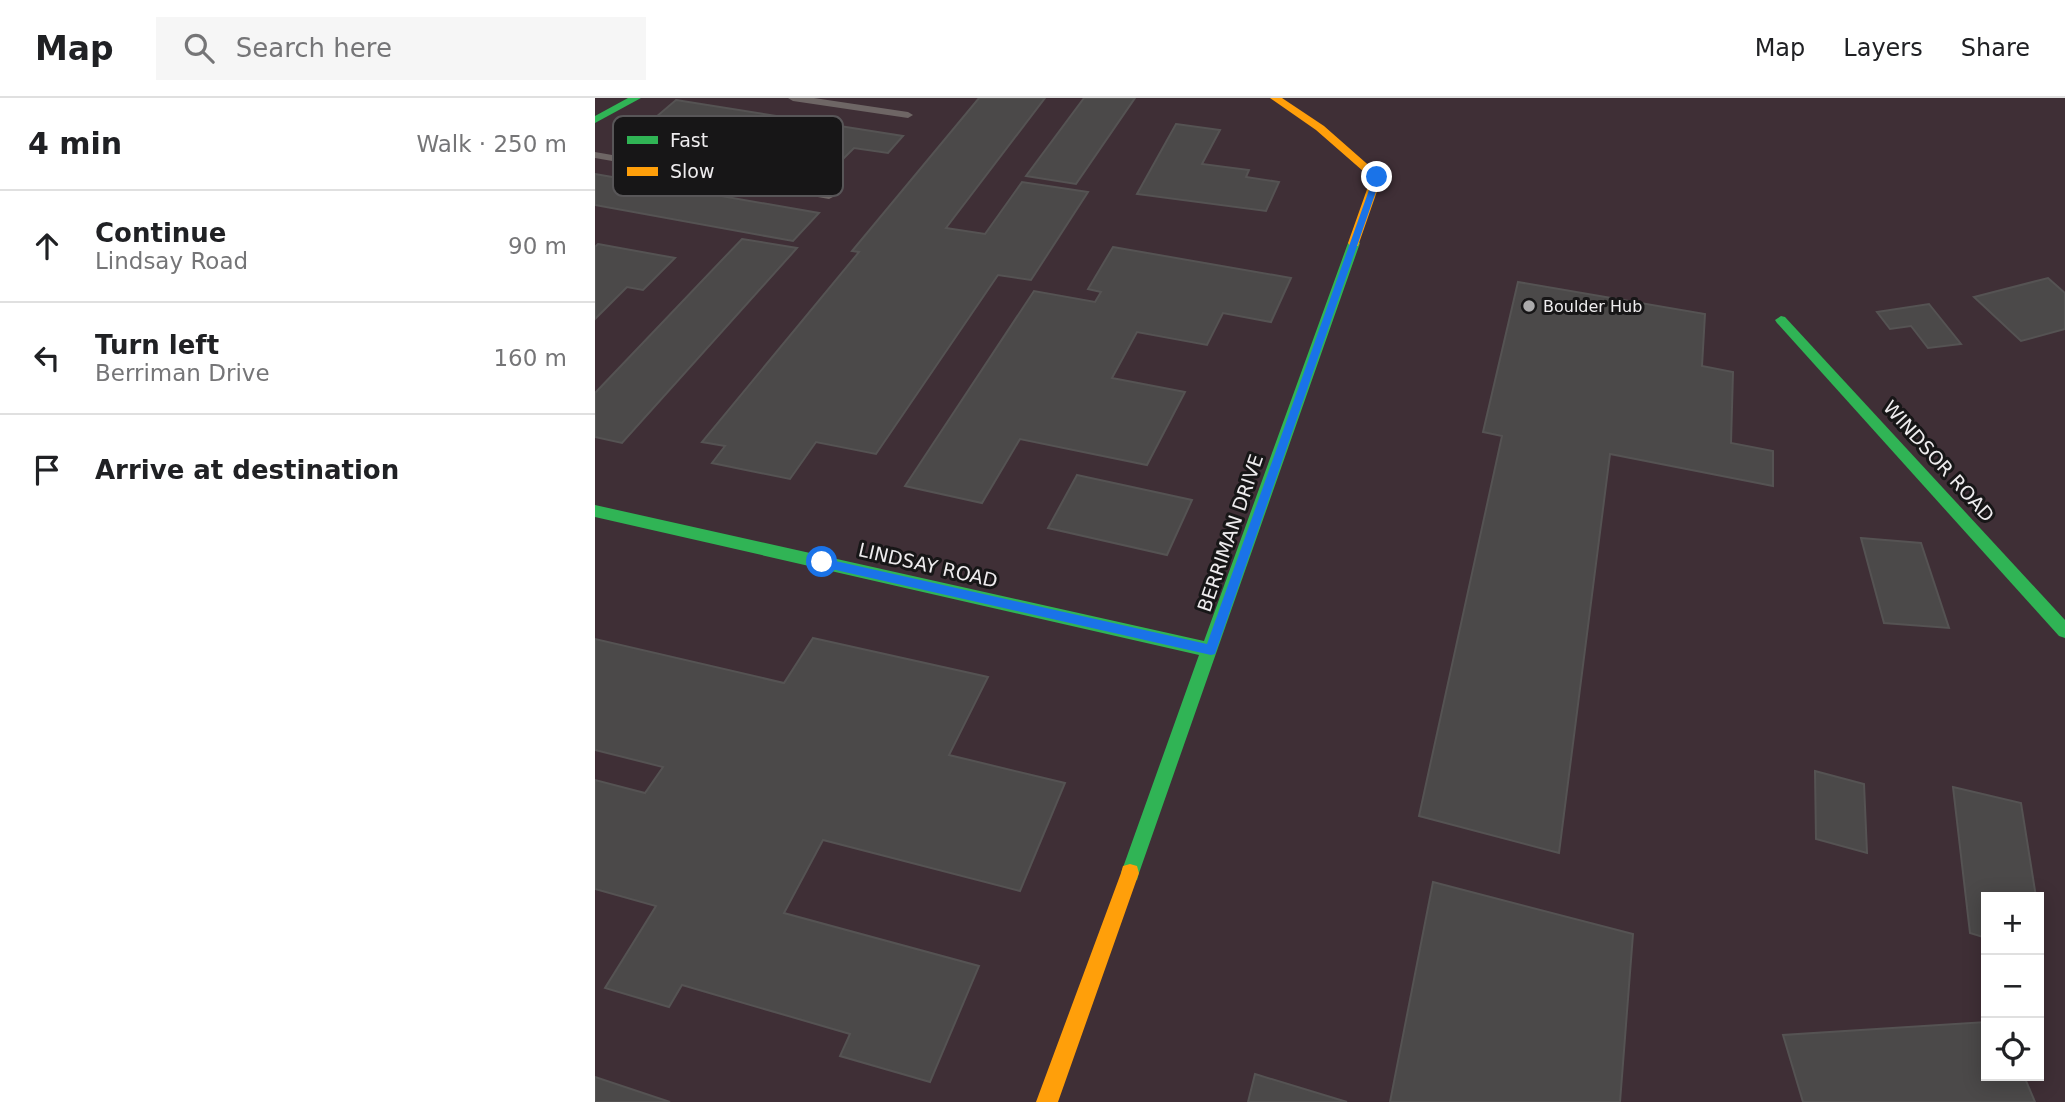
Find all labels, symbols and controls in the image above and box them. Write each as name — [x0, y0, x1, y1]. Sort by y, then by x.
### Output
search box — [156, 17, 646, 80]
text: Map — [35, 29, 114, 68]
icon: search — [180, 29, 218, 67]
text: Search here — [236, 33, 392, 63]
text: Map — [1755, 34, 1805, 62]
text: Layers — [1843, 34, 1923, 62]
text: Share — [1961, 34, 2030, 62]
legend — [613, 116, 843, 196]
text: 4 min — [28, 126, 122, 161]
text: Fast — [670, 129, 708, 151]
text: Walk · 250 m — [416, 131, 567, 157]
text: Slow — [670, 160, 715, 182]
route end — [1361, 161, 1392, 192]
text: Continue — [95, 218, 226, 248]
icon: ahead — [28, 227, 66, 265]
text: 90 m — [508, 233, 567, 259]
text: Lindsay Road — [95, 248, 248, 274]
place label: Boulder Hub — [1543, 297, 1642, 316]
marker: Boulder Hub — [1521, 298, 1537, 314]
text: Turn left — [95, 330, 219, 360]
icon: left — [28, 339, 66, 377]
text: 160 m — [493, 345, 567, 371]
text: Berriman Drive — [95, 360, 270, 386]
street label: WINDSOR ROAD — [1879, 396, 1999, 526]
icon: arrive — [28, 451, 66, 489]
street label: BERRIMAN DRIVE — [1193, 451, 1267, 615]
text: Arrive at destination — [95, 455, 399, 485]
street label: LINDSAY ROAD — [856, 538, 1000, 592]
route start — [806, 546, 837, 577]
map controls — [1981, 892, 2044, 1081]
button: + — [1981, 892, 2044, 955]
button: − — [1981, 955, 2044, 1018]
button: locate — [1981, 1018, 2044, 1081]

